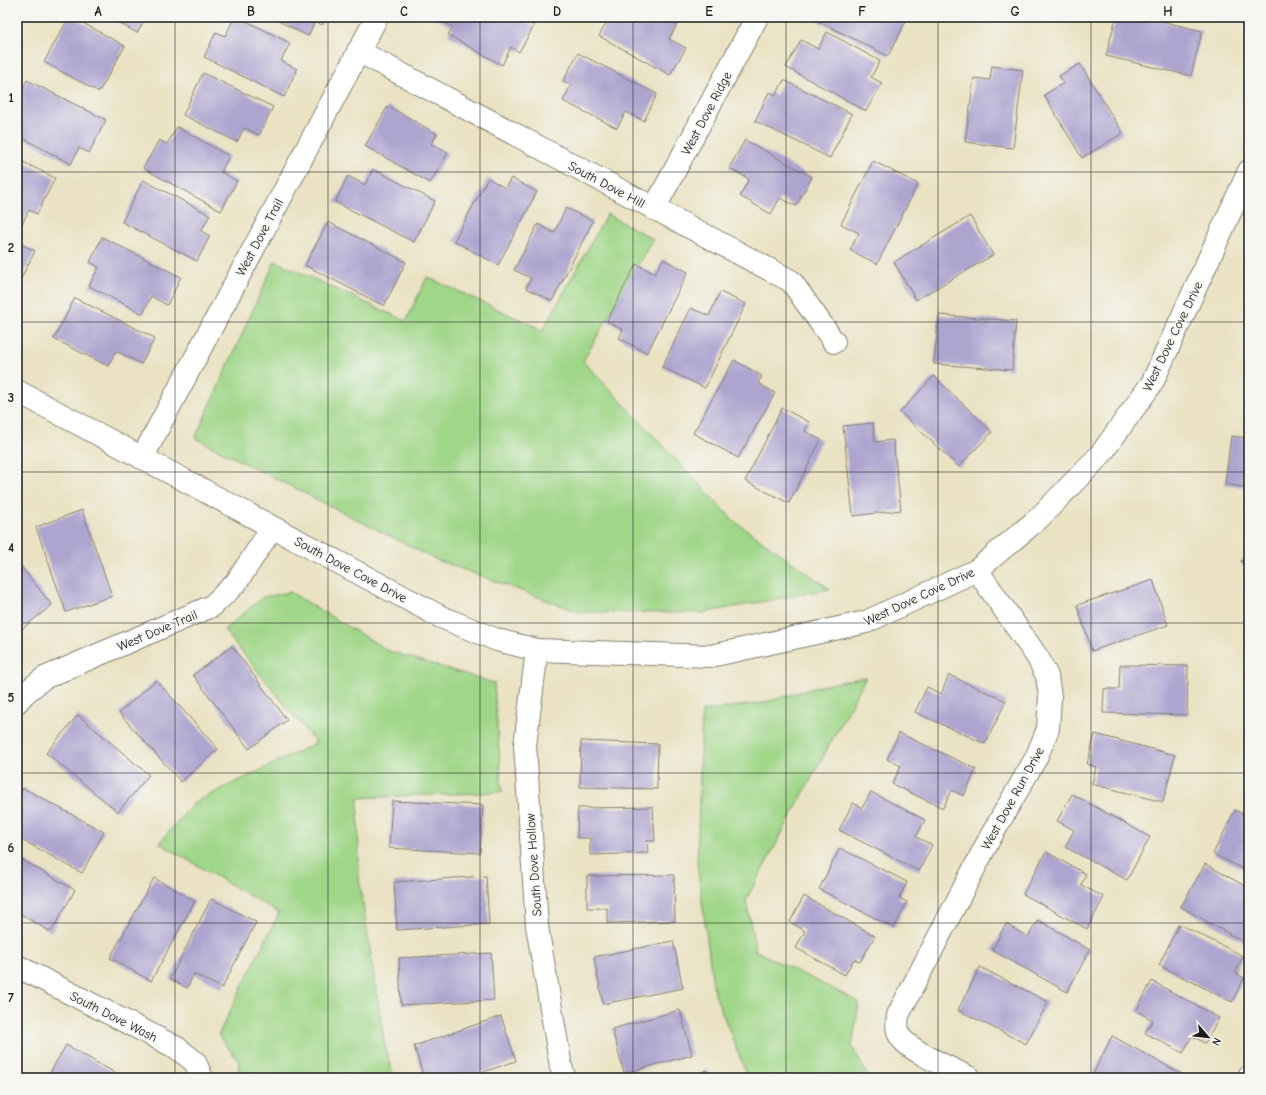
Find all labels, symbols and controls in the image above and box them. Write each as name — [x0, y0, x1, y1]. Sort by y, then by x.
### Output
text: A — [94, 4, 102, 19]
text: B — [247, 4, 255, 19]
text: C — [400, 4, 408, 19]
text: D — [553, 4, 561, 19]
text: E — [705, 4, 713, 19]
text: F — [858, 4, 866, 19]
text: G — [1010, 4, 1020, 19]
text: H — [1163, 4, 1173, 19]
street label: West Dove Ridge — [678, 69, 735, 158]
text: 1 — [8, 90, 14, 105]
street label: South Dove Hill — [566, 158, 648, 211]
street label: West Dove Trail — [233, 196, 286, 279]
text: 2 — [8, 240, 14, 255]
street label: West Dove Cove Drive — [1139, 279, 1206, 393]
text: 3 — [8, 390, 14, 405]
street label: South Dove Cove Drive — [292, 533, 410, 606]
text: 4 — [8, 540, 14, 555]
street label: West Dove Cove Drive — [862, 564, 977, 629]
street label: West Dove Trail — [115, 607, 199, 654]
text: 5 — [8, 690, 15, 705]
street label: West Dove Run Drive — [978, 744, 1047, 852]
street label: South Dove Hollow — [522, 813, 545, 917]
text: 6 — [8, 840, 15, 855]
street label: South Dove Wash — [68, 988, 160, 1045]
text: 7 — [8, 990, 14, 1005]
north arrow — [1188, 1017, 1228, 1057]
text: N — [1209, 1035, 1224, 1048]

